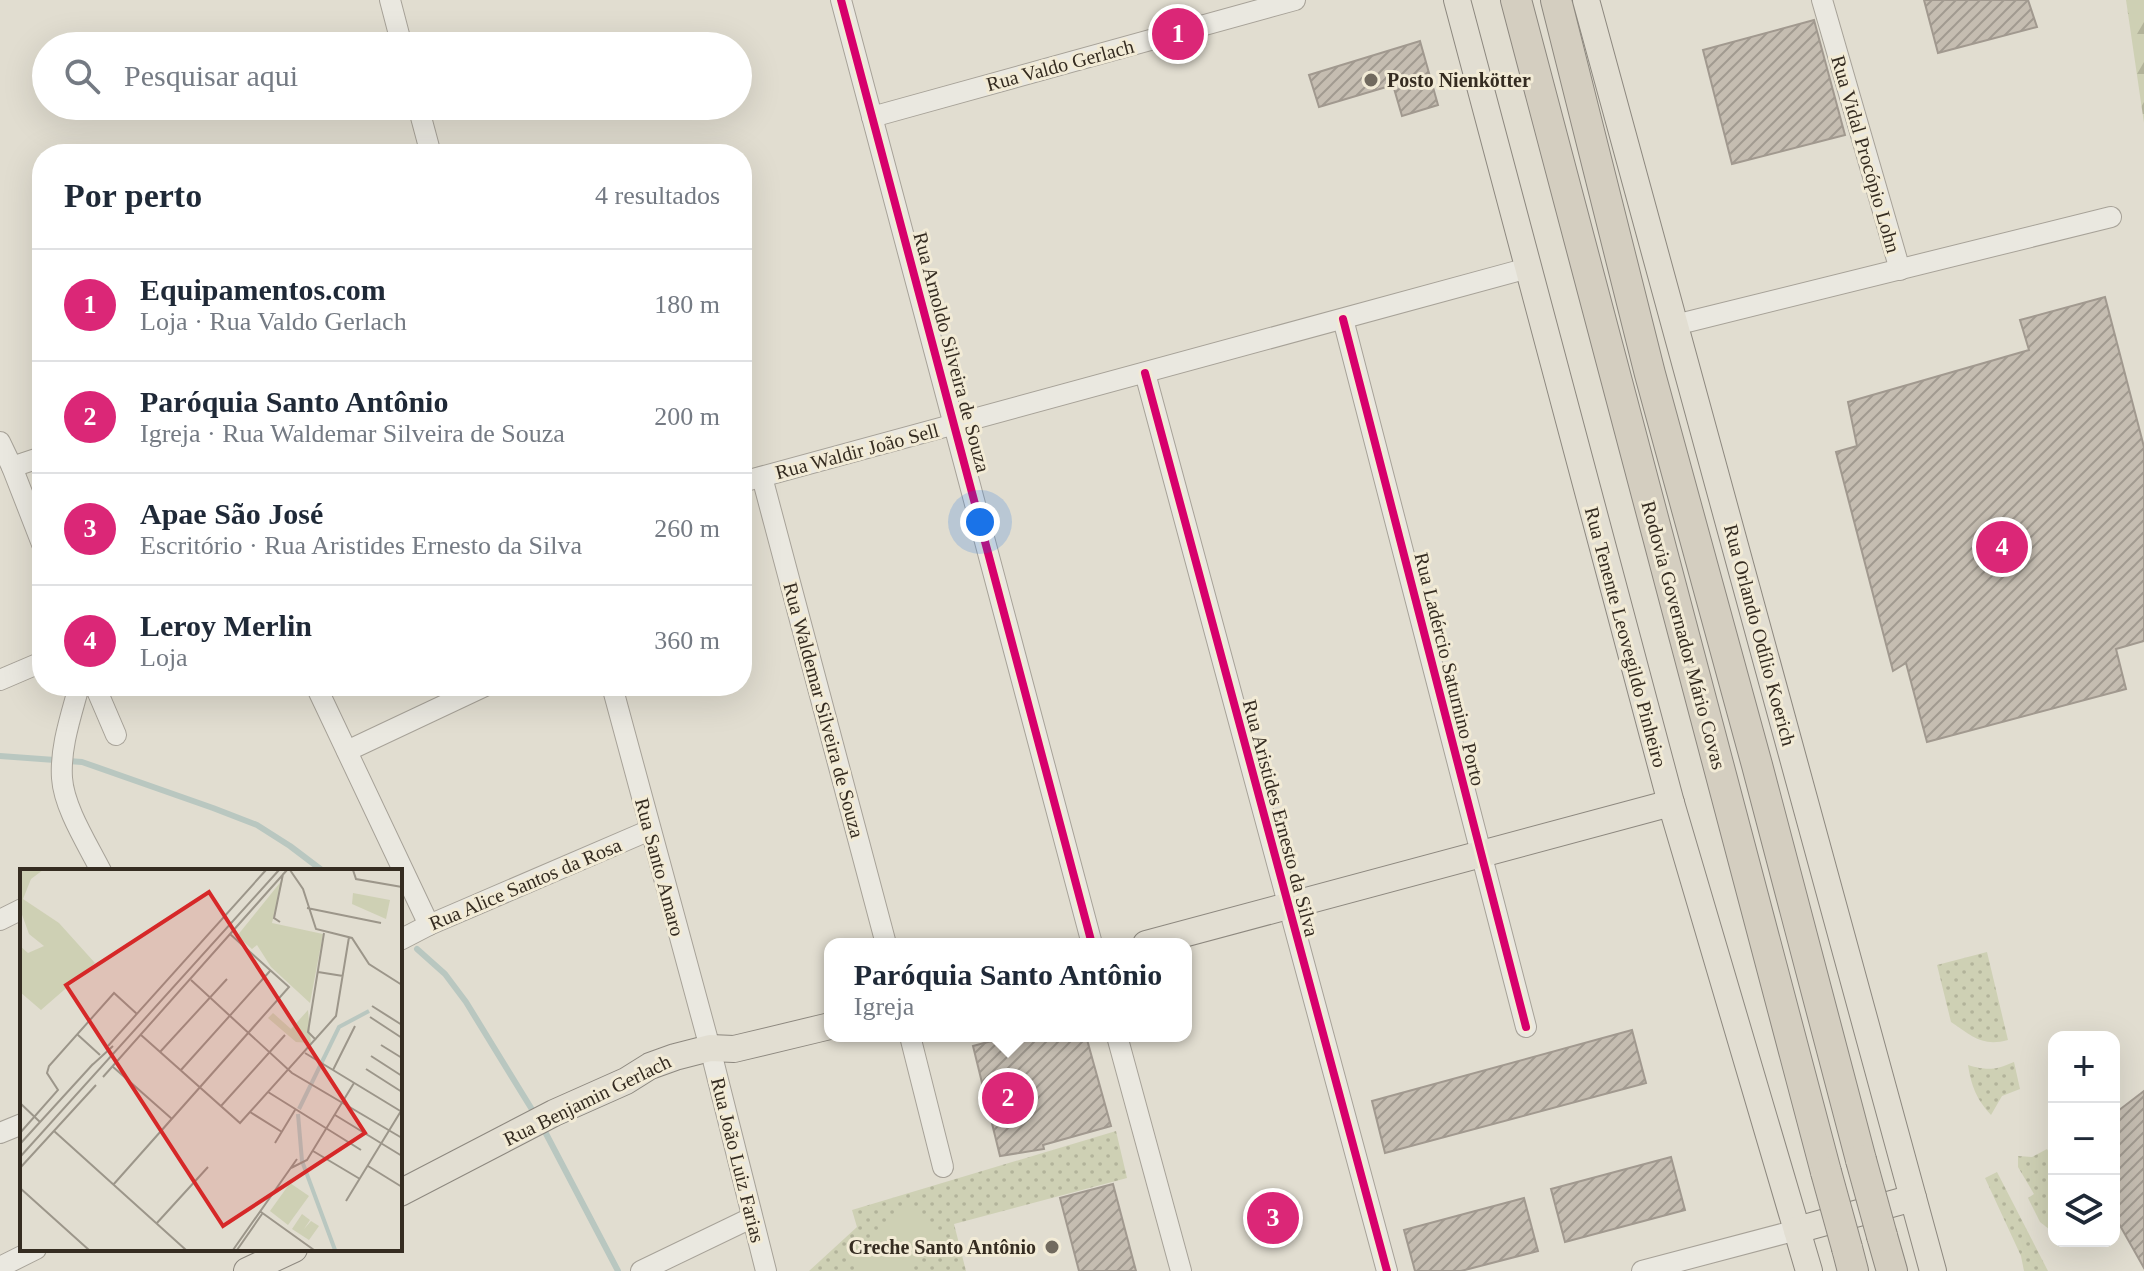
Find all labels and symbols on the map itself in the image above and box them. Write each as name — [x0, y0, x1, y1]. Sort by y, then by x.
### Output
pin: 1 — [1152, 4, 1204, 64]
street label: Rua Valdo Gerlach — [984, 35, 1136, 95]
street label: Rua Vidal Procópio Lohn — [1826, 53, 1905, 256]
place label: Posto Nienkötter — [1387, 69, 1531, 91]
marker: Posto Nienkötter — [1362, 71, 1380, 89]
street label: Rua Arnoldo Silveira de Souza — [909, 230, 995, 475]
street label: Rua Waldir João Sell — [773, 418, 942, 483]
street label: Rodovia Governador Mário Covas — [1638, 498, 1731, 772]
your location — [960, 502, 1000, 542]
street label: Rua Tenente Leovegildo Pinheiro — [1580, 504, 1671, 770]
pin: 4 — [1976, 517, 2028, 577]
street label: Rua Orlando Odílio Koerich — [1720, 522, 1800, 748]
street label: Rua Ladércio Saturnino Porto — [1410, 550, 1490, 788]
street label: Rua Waldemar Silveira de Souza — [779, 580, 869, 840]
street label: Rua Aristides Ernesto da Silva — [1239, 697, 1323, 939]
street label: Rua Santo Amaro — [631, 795, 689, 939]
street label: Rua Alice Santos da Rosa — [426, 833, 625, 934]
inset map — [20, 869, 402, 1251]
street label: Rua Benjamin Gerlach — [500, 1050, 675, 1151]
pin: 2 — [982, 1068, 1034, 1128]
street label: Rua João Luiz Farias — [707, 1075, 769, 1245]
pin: 3 — [1247, 1188, 1299, 1248]
place label: Creche Santo Antônio — [849, 1236, 1036, 1258]
marker: Creche Santo Antônio — [1043, 1238, 1061, 1256]

